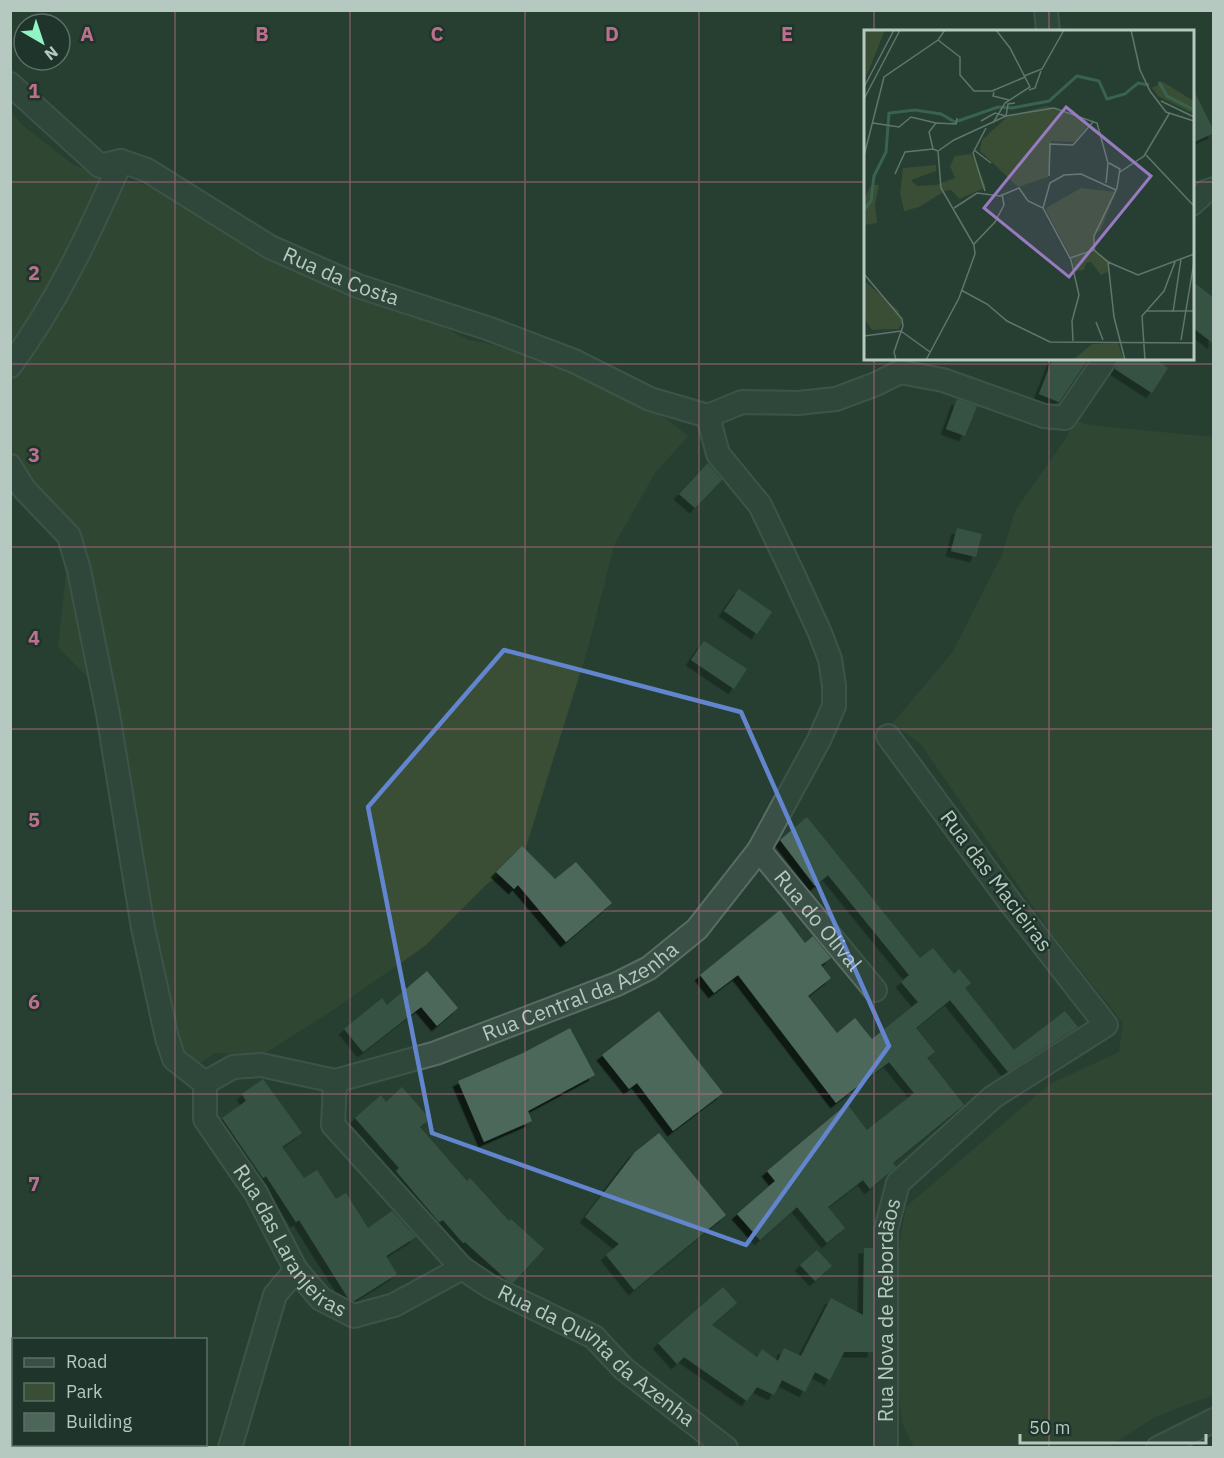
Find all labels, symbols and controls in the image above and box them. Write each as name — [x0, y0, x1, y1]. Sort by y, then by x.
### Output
north arrow — [12, 12, 72, 72]
text: A — [80, 20, 94, 47]
text: B — [255, 20, 269, 47]
text: C — [430, 20, 444, 47]
text: D — [605, 20, 619, 47]
text: E — [781, 20, 793, 47]
inset map — [864, 30, 1194, 360]
text: N — [41, 42, 62, 65]
text: 1 — [28, 77, 40, 104]
street label: Rua da Costa — [279, 239, 403, 312]
text: 2 — [28, 259, 40, 286]
text: 3 — [28, 441, 40, 468]
text: 4 — [28, 624, 40, 651]
street label: Rua das Macieiras — [934, 804, 1059, 957]
text: 5 — [28, 806, 40, 833]
street label: Rua do Olival — [768, 864, 869, 977]
street label: Rua Central da Azenha — [478, 935, 684, 1047]
text: 6 — [28, 988, 40, 1015]
street label: Rua das Laranjeiras — [227, 1158, 352, 1323]
text: 7 — [28, 1170, 40, 1197]
street label: Rua Nova de Rebordãos — [871, 1195, 907, 1422]
street label: Rua da Quinta da Azenha — [493, 1277, 701, 1432]
legend — [12, 1338, 207, 1446]
text: Road — [66, 1350, 107, 1373]
text: Park — [66, 1380, 103, 1403]
scale bar — [1020, 1407, 1206, 1445]
text: Building — [66, 1410, 133, 1433]
text: 50 m — [1029, 1416, 1071, 1439]

